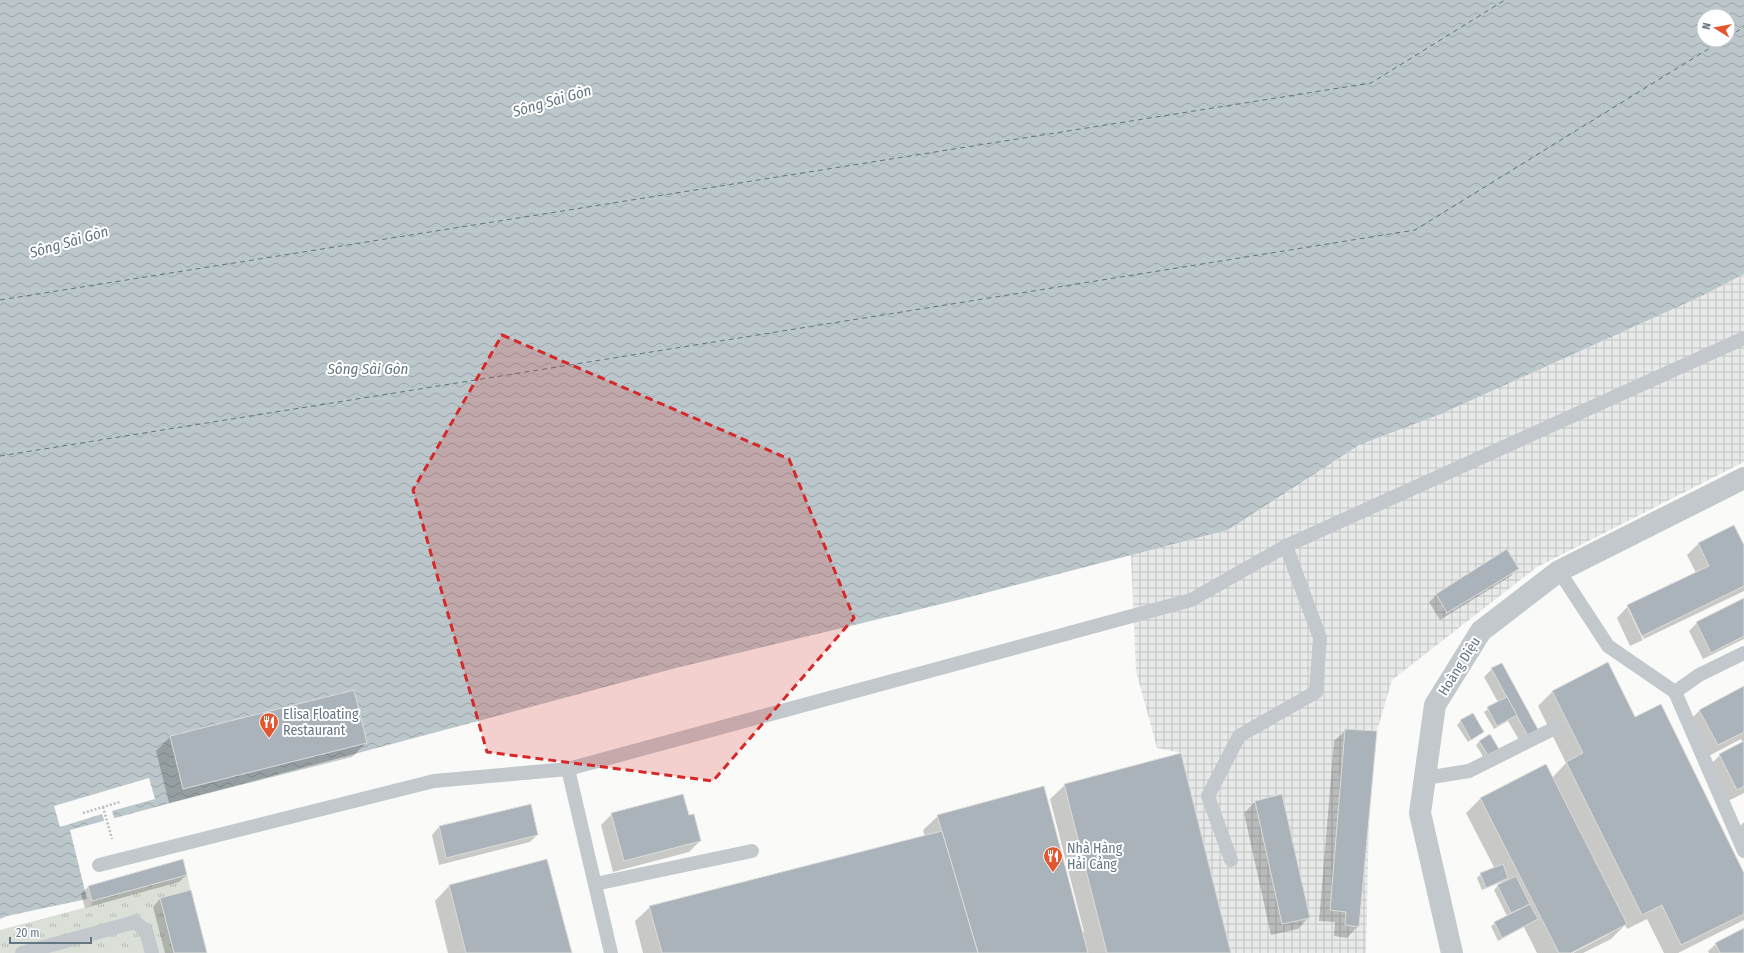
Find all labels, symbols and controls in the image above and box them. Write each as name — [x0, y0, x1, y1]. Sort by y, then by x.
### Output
north arrow — [1696, 8, 1736, 48]
text: N — [1700, 22, 1714, 31]
water label: Sông Sài Gòn — [510, 81, 593, 121]
water label: Sông Sài Gòn — [27, 222, 110, 262]
water label: Sông Sài Gòn — [327, 360, 408, 378]
street label: Hoàng Diệu — [1435, 634, 1484, 699]
place label: Elisa Floating Restaurant — [283, 706, 359, 739]
restaurant icon: Elisa Floating Restaurant — [258, 711, 280, 739]
place label: Nhà Hàng Hải Cảng — [1067, 840, 1123, 873]
restaurant icon: Nhà Hàng Hải Cảng — [1042, 845, 1064, 873]
scale bar — [10, 919, 91, 945]
text: 20 m — [16, 926, 40, 940]

